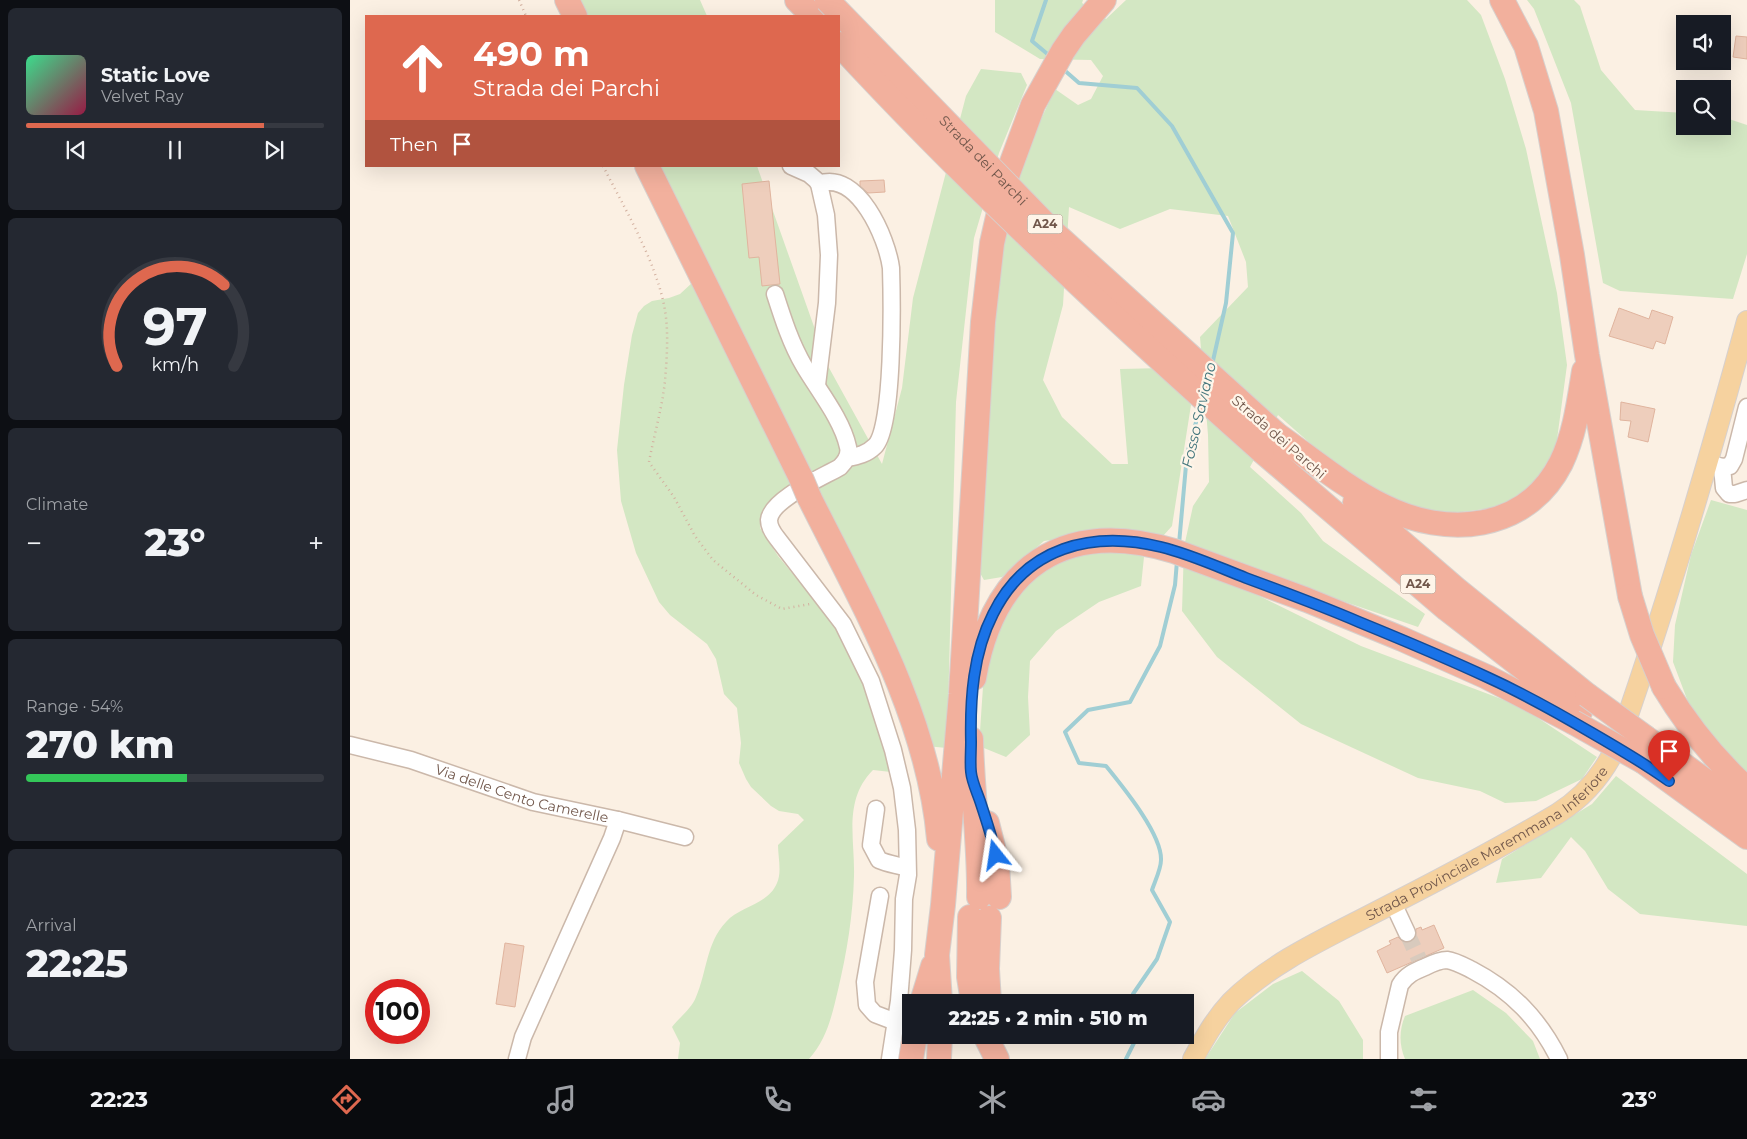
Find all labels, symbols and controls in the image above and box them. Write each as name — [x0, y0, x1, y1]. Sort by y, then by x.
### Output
map controls — [1676, 15, 1731, 135]
button: sound — [1676, 15, 1731, 70]
text: 490 m — [473, 32, 590, 75]
icon: ahead — [390, 35, 455, 100]
text: Static Love — [101, 64, 210, 87]
text: Strada dei Parchi — [473, 75, 660, 102]
button: search — [1676, 80, 1731, 135]
text: Velvet Ray — [101, 87, 183, 106]
street label: Strada dei Parchi — [935, 112, 1031, 209]
icon: arrive — [448, 130, 476, 158]
text: Then — [390, 133, 438, 156]
icon: previous — [62, 136, 90, 164]
icon: pause — [161, 136, 189, 164]
icon: next — [260, 136, 288, 164]
road number: A24 — [1028, 214, 1062, 233]
text: 97 — [142, 295, 208, 358]
text: km/h — [151, 354, 199, 375]
water label: Fosso Saviano — [1177, 360, 1220, 470]
street label: Strada dei Parchi — [1228, 391, 1330, 483]
text: Climate — [26, 495, 88, 514]
text: 23° — [145, 519, 205, 566]
text: − — [26, 526, 42, 560]
text: + — [308, 526, 324, 560]
road number: A24 — [1400, 574, 1436, 594]
text: Range · 54% — [26, 697, 123, 716]
text: 270 km — [26, 721, 174, 768]
pin — [1648, 730, 1690, 781]
icon: arrive — [1655, 737, 1683, 765]
street label: Via delle Cento Camerelle — [433, 760, 610, 827]
street label: Strada Provinciale Maremmana Inferiore — [1363, 763, 1612, 925]
position arrow — [969, 828, 1021, 880]
text: Arrival — [26, 916, 76, 935]
text: 22:25 — [26, 940, 128, 987]
speed limit sign: 100 — [365, 979, 430, 1044]
text: 22:25 · 2 min · 510 m — [948, 1007, 1148, 1030]
icon: directions — [329, 1082, 364, 1117]
icon: music — [544, 1082, 579, 1117]
icon: phone — [760, 1082, 795, 1117]
icon: climate — [975, 1082, 1010, 1117]
icon: car — [1191, 1082, 1226, 1117]
icon: filters — [1406, 1082, 1441, 1117]
text: 22:23 — [90, 1086, 148, 1113]
text: 23° — [1622, 1086, 1657, 1113]

